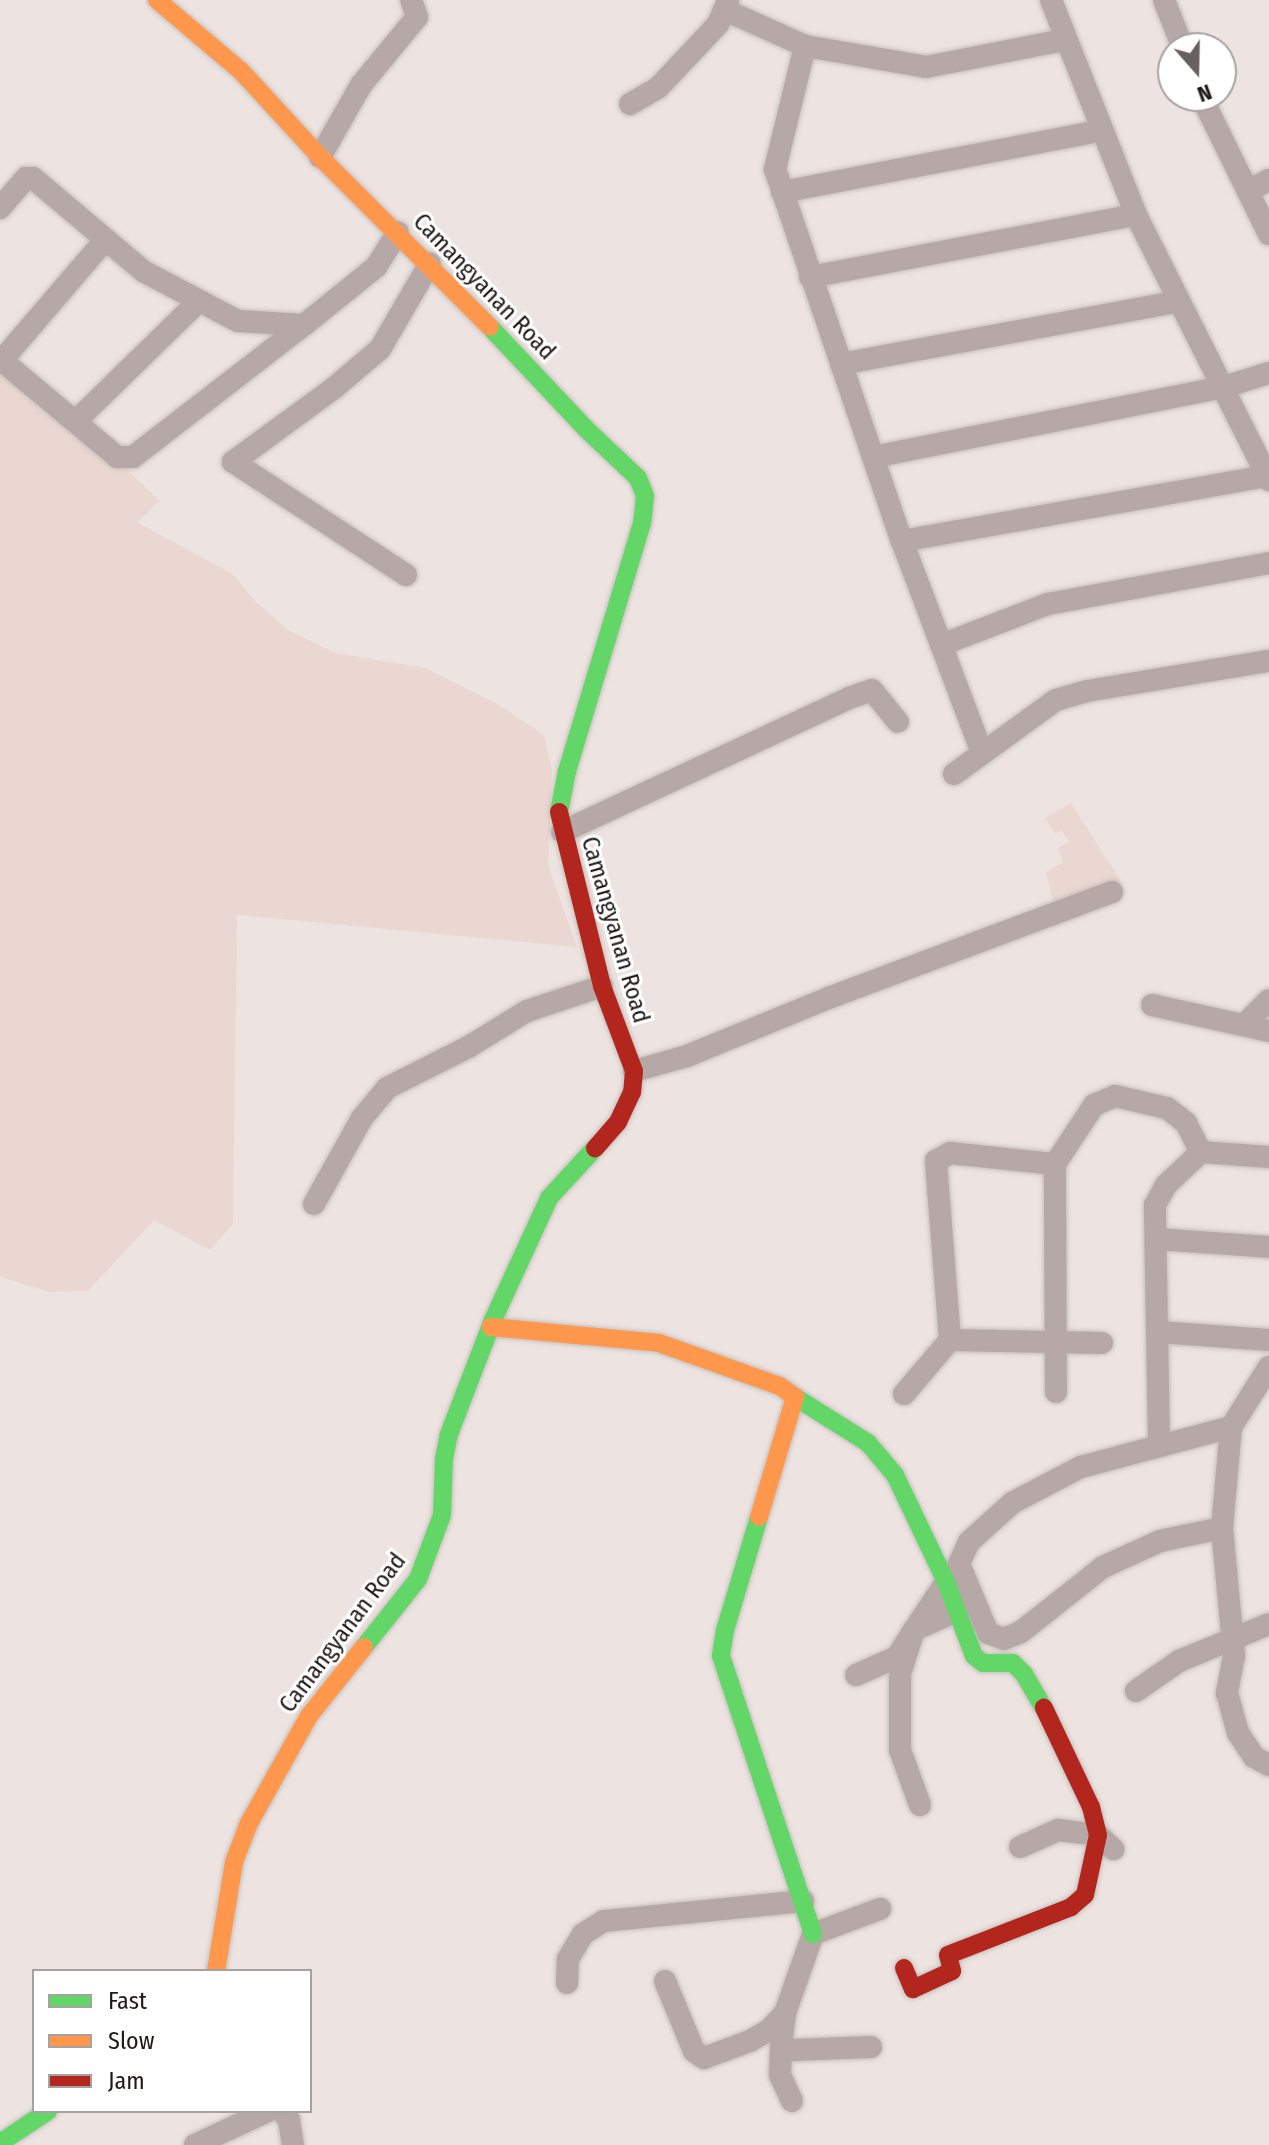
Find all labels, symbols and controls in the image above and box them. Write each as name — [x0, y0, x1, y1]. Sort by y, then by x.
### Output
north arrow — [1157, 32, 1237, 112]
text: N — [1194, 78, 1216, 108]
street label: Camangyanan Road — [407, 208, 561, 366]
street label: Camangyanan Road — [575, 834, 655, 1026]
street label: Camangyanan Road — [274, 1547, 412, 1719]
legend — [32, 1969, 312, 2113]
text: Fast — [108, 1987, 147, 2015]
text: Slow — [108, 2027, 154, 2055]
text: Jam — [108, 2067, 145, 2095]

